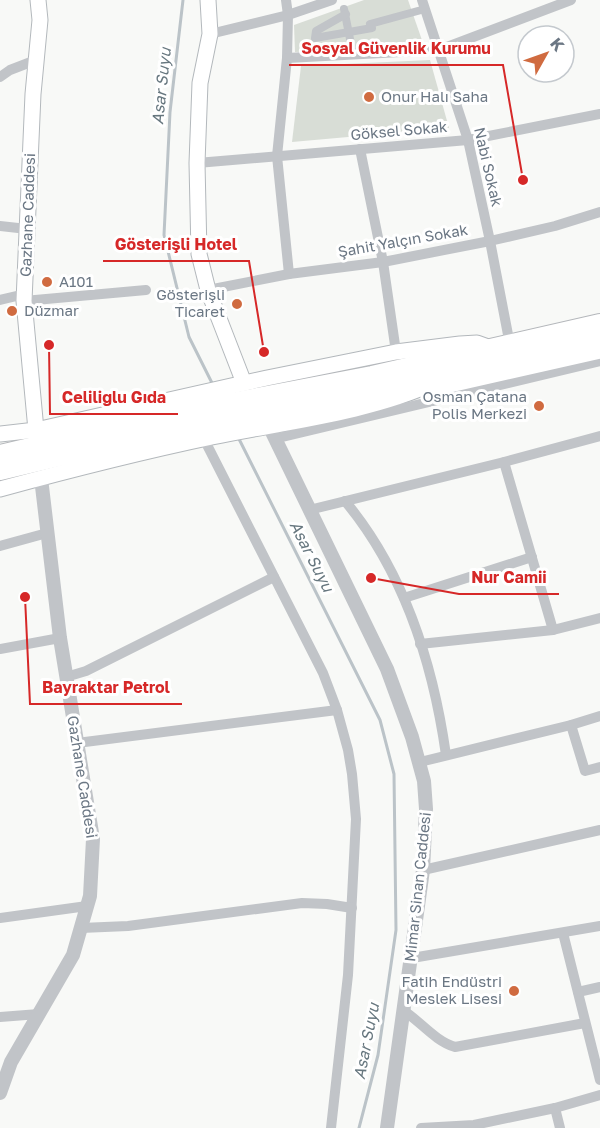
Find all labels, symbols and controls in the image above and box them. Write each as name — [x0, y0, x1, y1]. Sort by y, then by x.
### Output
north arrow — [516, 24, 576, 84]
callout: Sosyal Güvenlik Kurumu — [289, 31, 503, 65]
text: K — [546, 33, 569, 56]
text: Sosyal Güvenlik Kurumu — [301, 38, 491, 58]
water label: Asar Suyu — [147, 45, 175, 125]
place label: Onur Halı Saha — [381, 87, 488, 105]
marker: Onur Halı Saha — [362, 90, 376, 104]
street label: Göksel Sokak — [350, 117, 449, 143]
street label: Nabi Sokak — [471, 125, 507, 209]
street label: Gazhane Caddesi — [16, 153, 38, 277]
street label: Şahit Yalçın Sokak — [336, 220, 470, 260]
callout: Gösterişli Hotel — [103, 227, 249, 261]
text: Gösterişli Hotel — [115, 234, 238, 254]
place label: A101 — [59, 272, 93, 290]
marker: A101 — [40, 275, 54, 289]
place label: Gösterişli Ticaret — [156, 285, 225, 320]
marker: Gösterişli Ticaret — [230, 297, 244, 311]
place label: Düzmar — [24, 301, 79, 319]
marker: Düzmar — [5, 304, 19, 318]
callout: Celiliglu Gıda — [50, 380, 178, 414]
text: Celiliglu Gıda — [62, 387, 166, 407]
place label: Osman Çatana Polis Merkezi — [423, 387, 527, 422]
marker: Osman Çatana Polis Merkezi — [532, 399, 546, 413]
water label: Asar Suyu — [286, 517, 339, 596]
callout: Nur Camii — [459, 560, 559, 594]
text: Nur Camii — [471, 567, 547, 587]
callout: Bayraktar Petrol — [30, 670, 182, 704]
text: Bayraktar Petrol — [42, 677, 171, 697]
street label: Gazhane Caddesi — [64, 714, 102, 839]
street label: Mimar Sinan Caddesi — [400, 811, 434, 963]
place label: Fatih Endüstri Meslek Lisesi — [402, 972, 502, 1007]
marker: Fatih Endüstri Meslek Lisesi — [507, 984, 521, 998]
water label: Asar Suyu — [349, 1000, 383, 1081]

